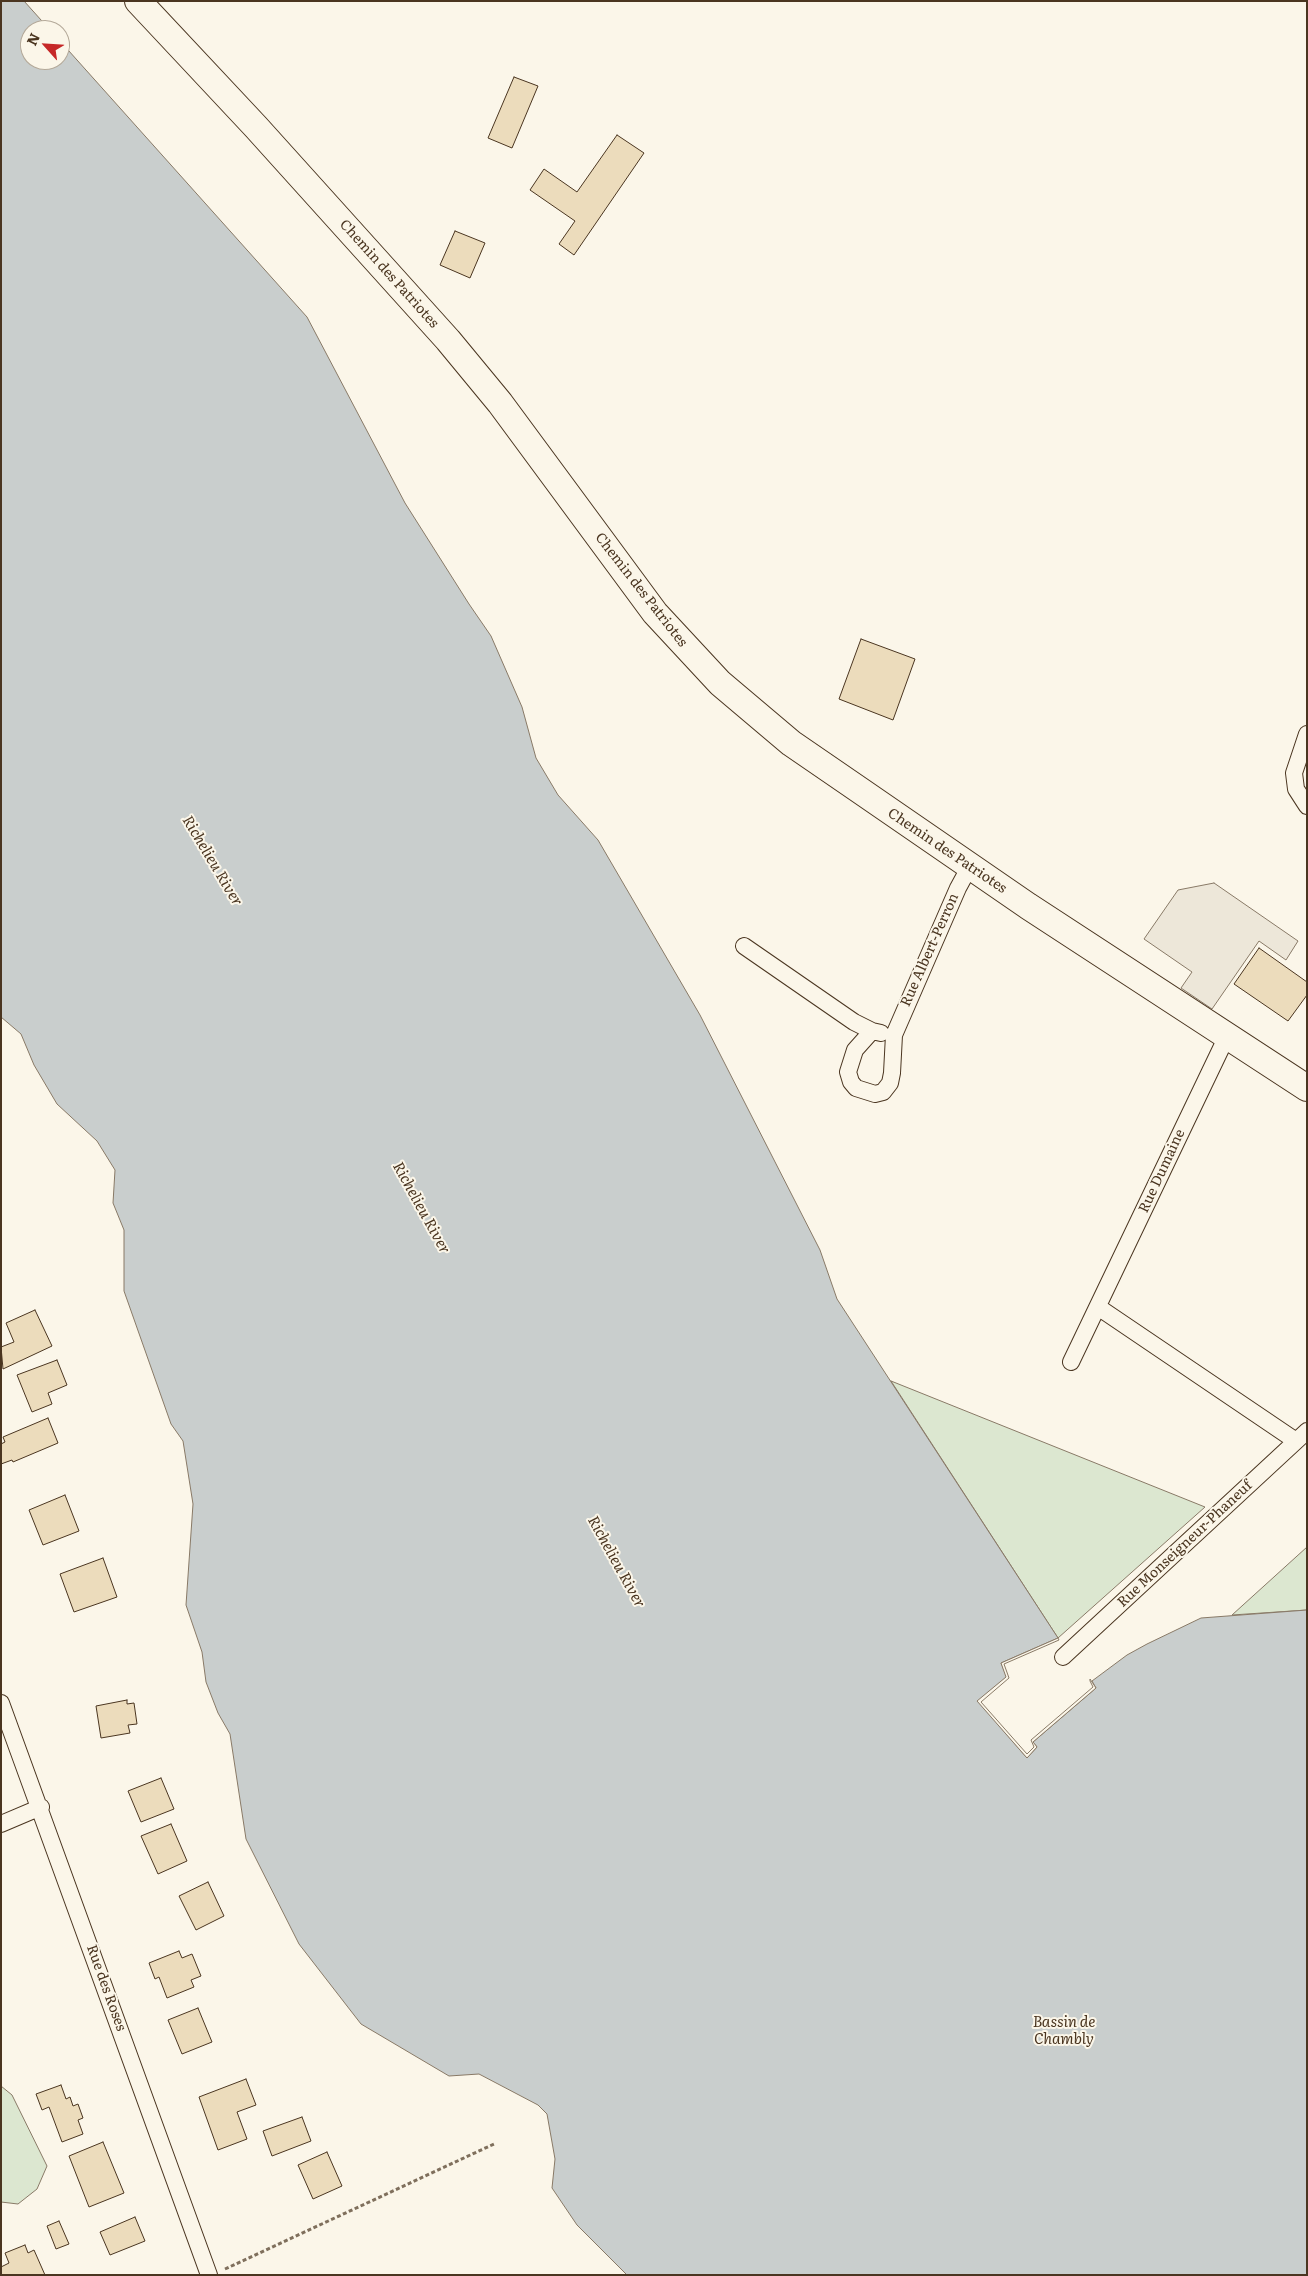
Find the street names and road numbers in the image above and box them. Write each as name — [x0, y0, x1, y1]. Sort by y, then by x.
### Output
street label: Chemin des Patriotes — [336, 216, 442, 332]
street label: Chemin des Patriotes — [591, 530, 691, 650]
street label: Chemin des Patriotes — [884, 805, 1010, 897]
street label: Rue Albert-Perron — [897, 891, 963, 1009]
street label: Rue Dumaine — [1135, 1127, 1189, 1215]
street label: Rue Monseigneur-Phaneuf — [1114, 1477, 1256, 1611]
street label: Rue des Roses — [83, 1943, 129, 2033]

